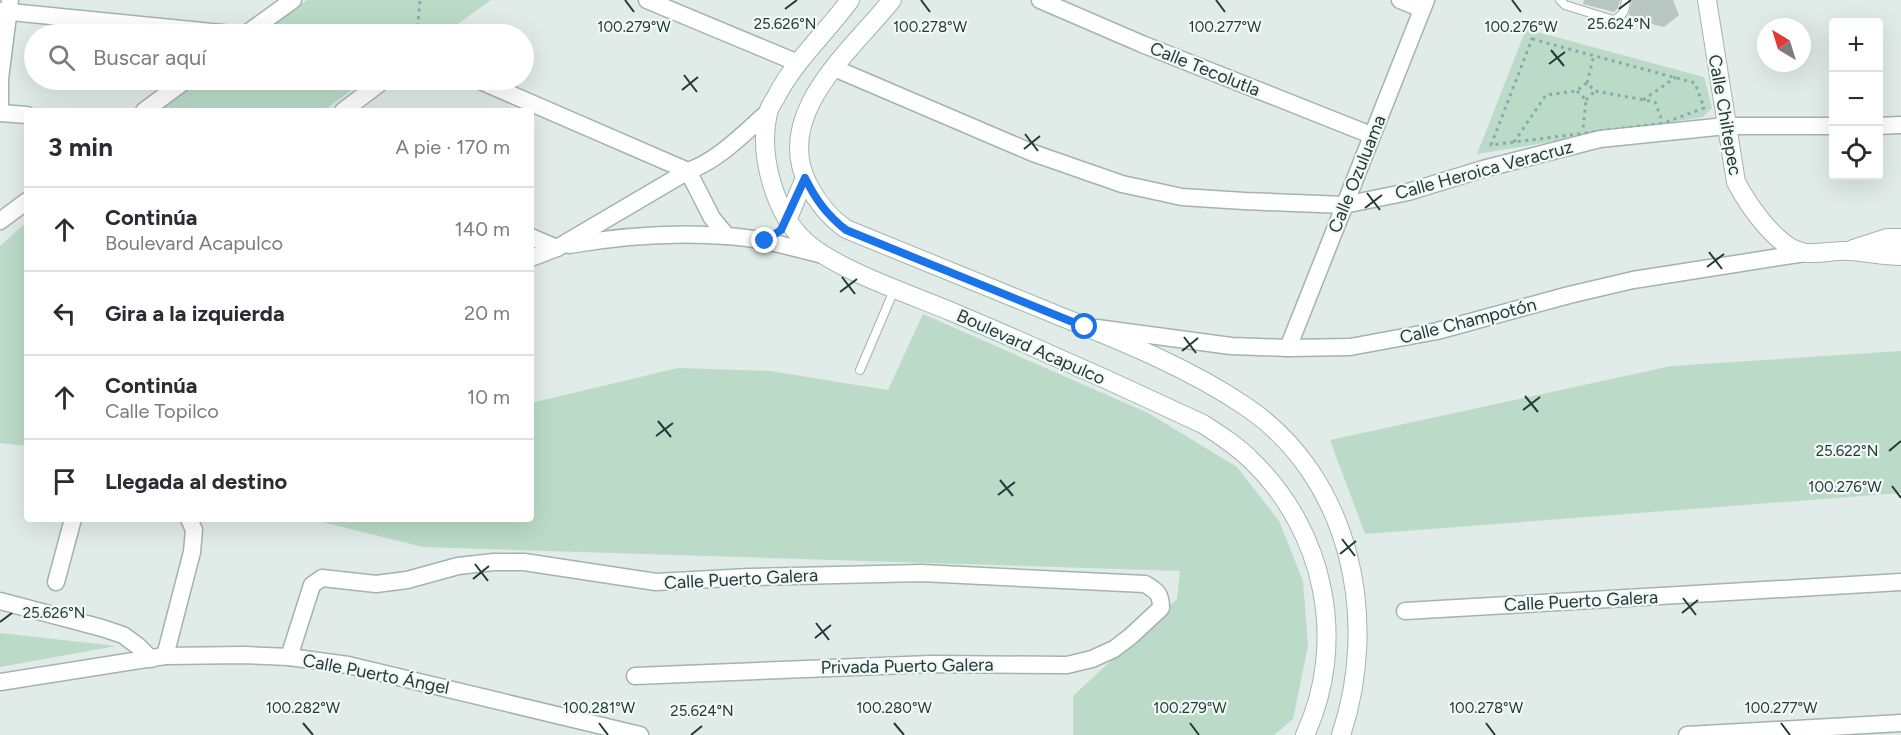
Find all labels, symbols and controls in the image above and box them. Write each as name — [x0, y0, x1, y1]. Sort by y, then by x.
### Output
text: 25.626°N — [754, 15, 816, 33]
text: 25.624°N — [1587, 15, 1651, 33]
text: 100.279°W — [597, 18, 671, 36]
text: 100.278°W — [893, 18, 968, 36]
text: 100.277°W — [1189, 18, 1262, 36]
text: 100.276°W — [1484, 18, 1558, 36]
north arrow — [1757, 18, 1811, 72]
map controls — [1829, 18, 1883, 180]
button: + — [1829, 18, 1883, 72]
search box — [24, 24, 534, 90]
street label: Calle Tecolutla — [1147, 37, 1263, 101]
icon: search — [45, 41, 78, 74]
text: Buscar aquí — [93, 44, 206, 71]
street label: Calle Chiltepec — [1704, 53, 1746, 177]
button: − — [1829, 72, 1883, 126]
street label: Calle Ozuluama — [1323, 112, 1391, 236]
button: locate — [1829, 126, 1883, 180]
text: 3 min — [48, 131, 113, 163]
text: A pie · 170 m — [395, 135, 510, 159]
street label: Calle Heroica Veracruz — [1393, 136, 1576, 204]
text: Continúa — [105, 204, 198, 231]
icon: ahead — [48, 213, 81, 246]
text: 140 m — [455, 217, 510, 241]
route end — [751, 227, 777, 253]
text: Boulevard Acapulco — [105, 231, 283, 255]
street label: Calle Champotón — [1397, 293, 1539, 349]
icon: left — [48, 297, 81, 330]
text: Gira a la izquierda — [105, 300, 285, 327]
text: 20 m — [464, 301, 510, 325]
street label: Boulevard Acapulco — [953, 304, 1109, 390]
route start — [1071, 313, 1097, 339]
text: Continúa — [105, 372, 198, 399]
icon: ahead — [48, 381, 81, 414]
text: 10 m — [467, 385, 510, 409]
text: Calle Topilco — [105, 399, 219, 423]
text: 25.622°N — [1816, 442, 1878, 460]
icon: arrive — [48, 465, 81, 498]
text: Llegada al destino — [105, 468, 287, 495]
text: 100.276°W — [1808, 478, 1882, 496]
street label: Calle Puerto Galera — [663, 564, 819, 594]
street label: Calle Puerto Galera — [1503, 586, 1659, 616]
text: 25.626°N — [23, 604, 85, 622]
street label: Calle Puerto Ángel — [301, 649, 451, 699]
street label: Privada Puerto Galera — [820, 653, 994, 679]
text: 100.282°W — [266, 699, 341, 717]
text: 100.281°W — [563, 699, 636, 717]
text: 100.280°W — [856, 699, 932, 717]
text: 100.279°W — [1153, 699, 1227, 717]
text: 100.278°W — [1449, 699, 1524, 717]
text: 100.277°W — [1745, 699, 1818, 717]
text: 25.624°N — [670, 702, 734, 720]

